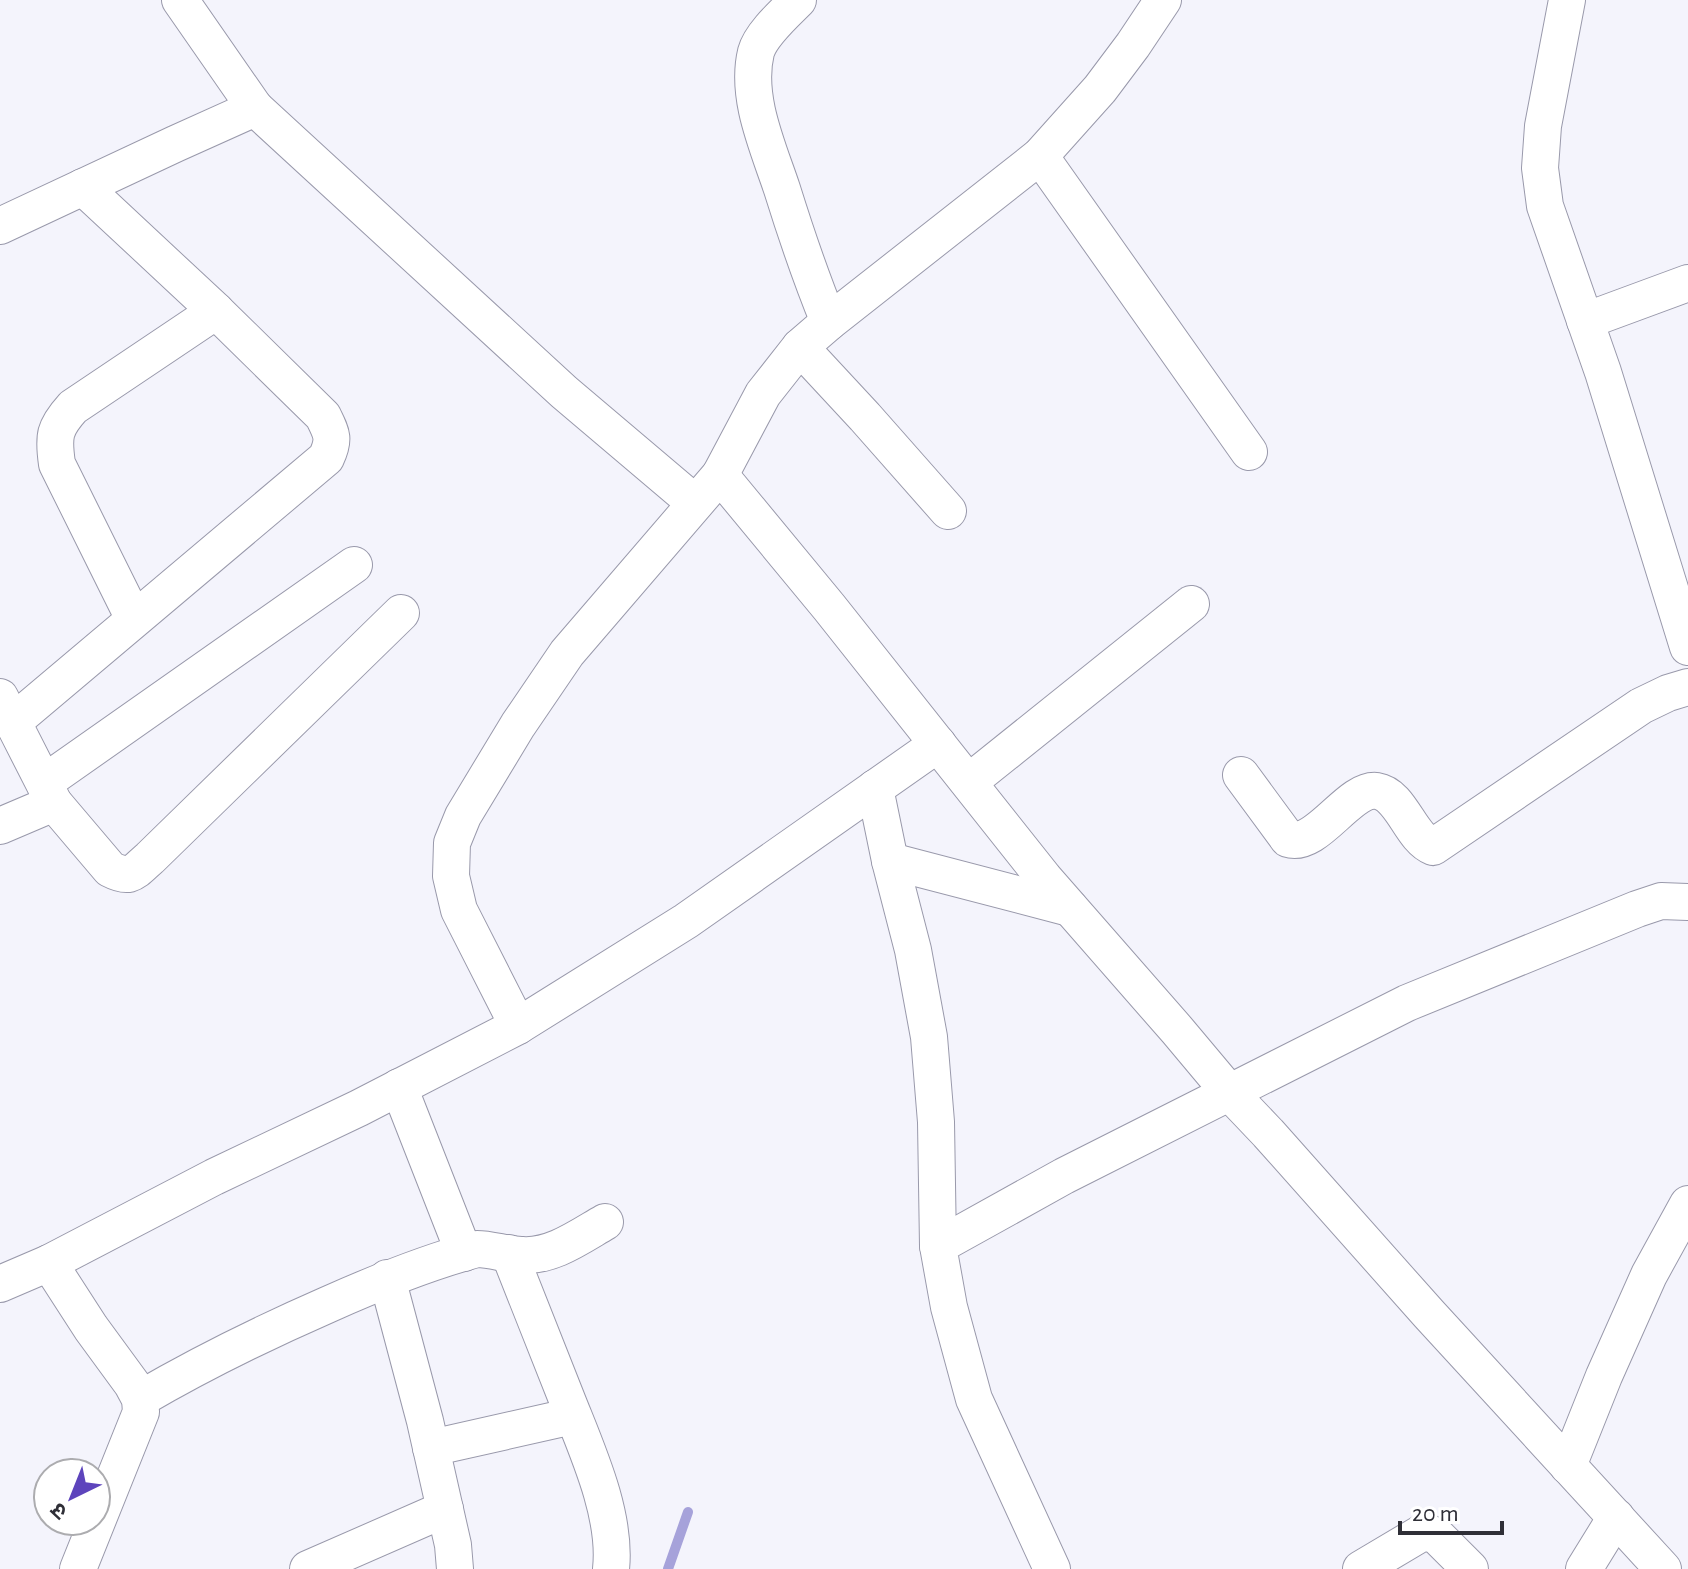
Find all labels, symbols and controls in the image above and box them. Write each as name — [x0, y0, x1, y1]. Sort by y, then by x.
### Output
north arrow — [32, 1457, 112, 1537]
scale bar — [1400, 1485, 1502, 1535]
text: उ — [46, 1498, 71, 1523]
text: 20 m — [1412, 1502, 1459, 1526]

